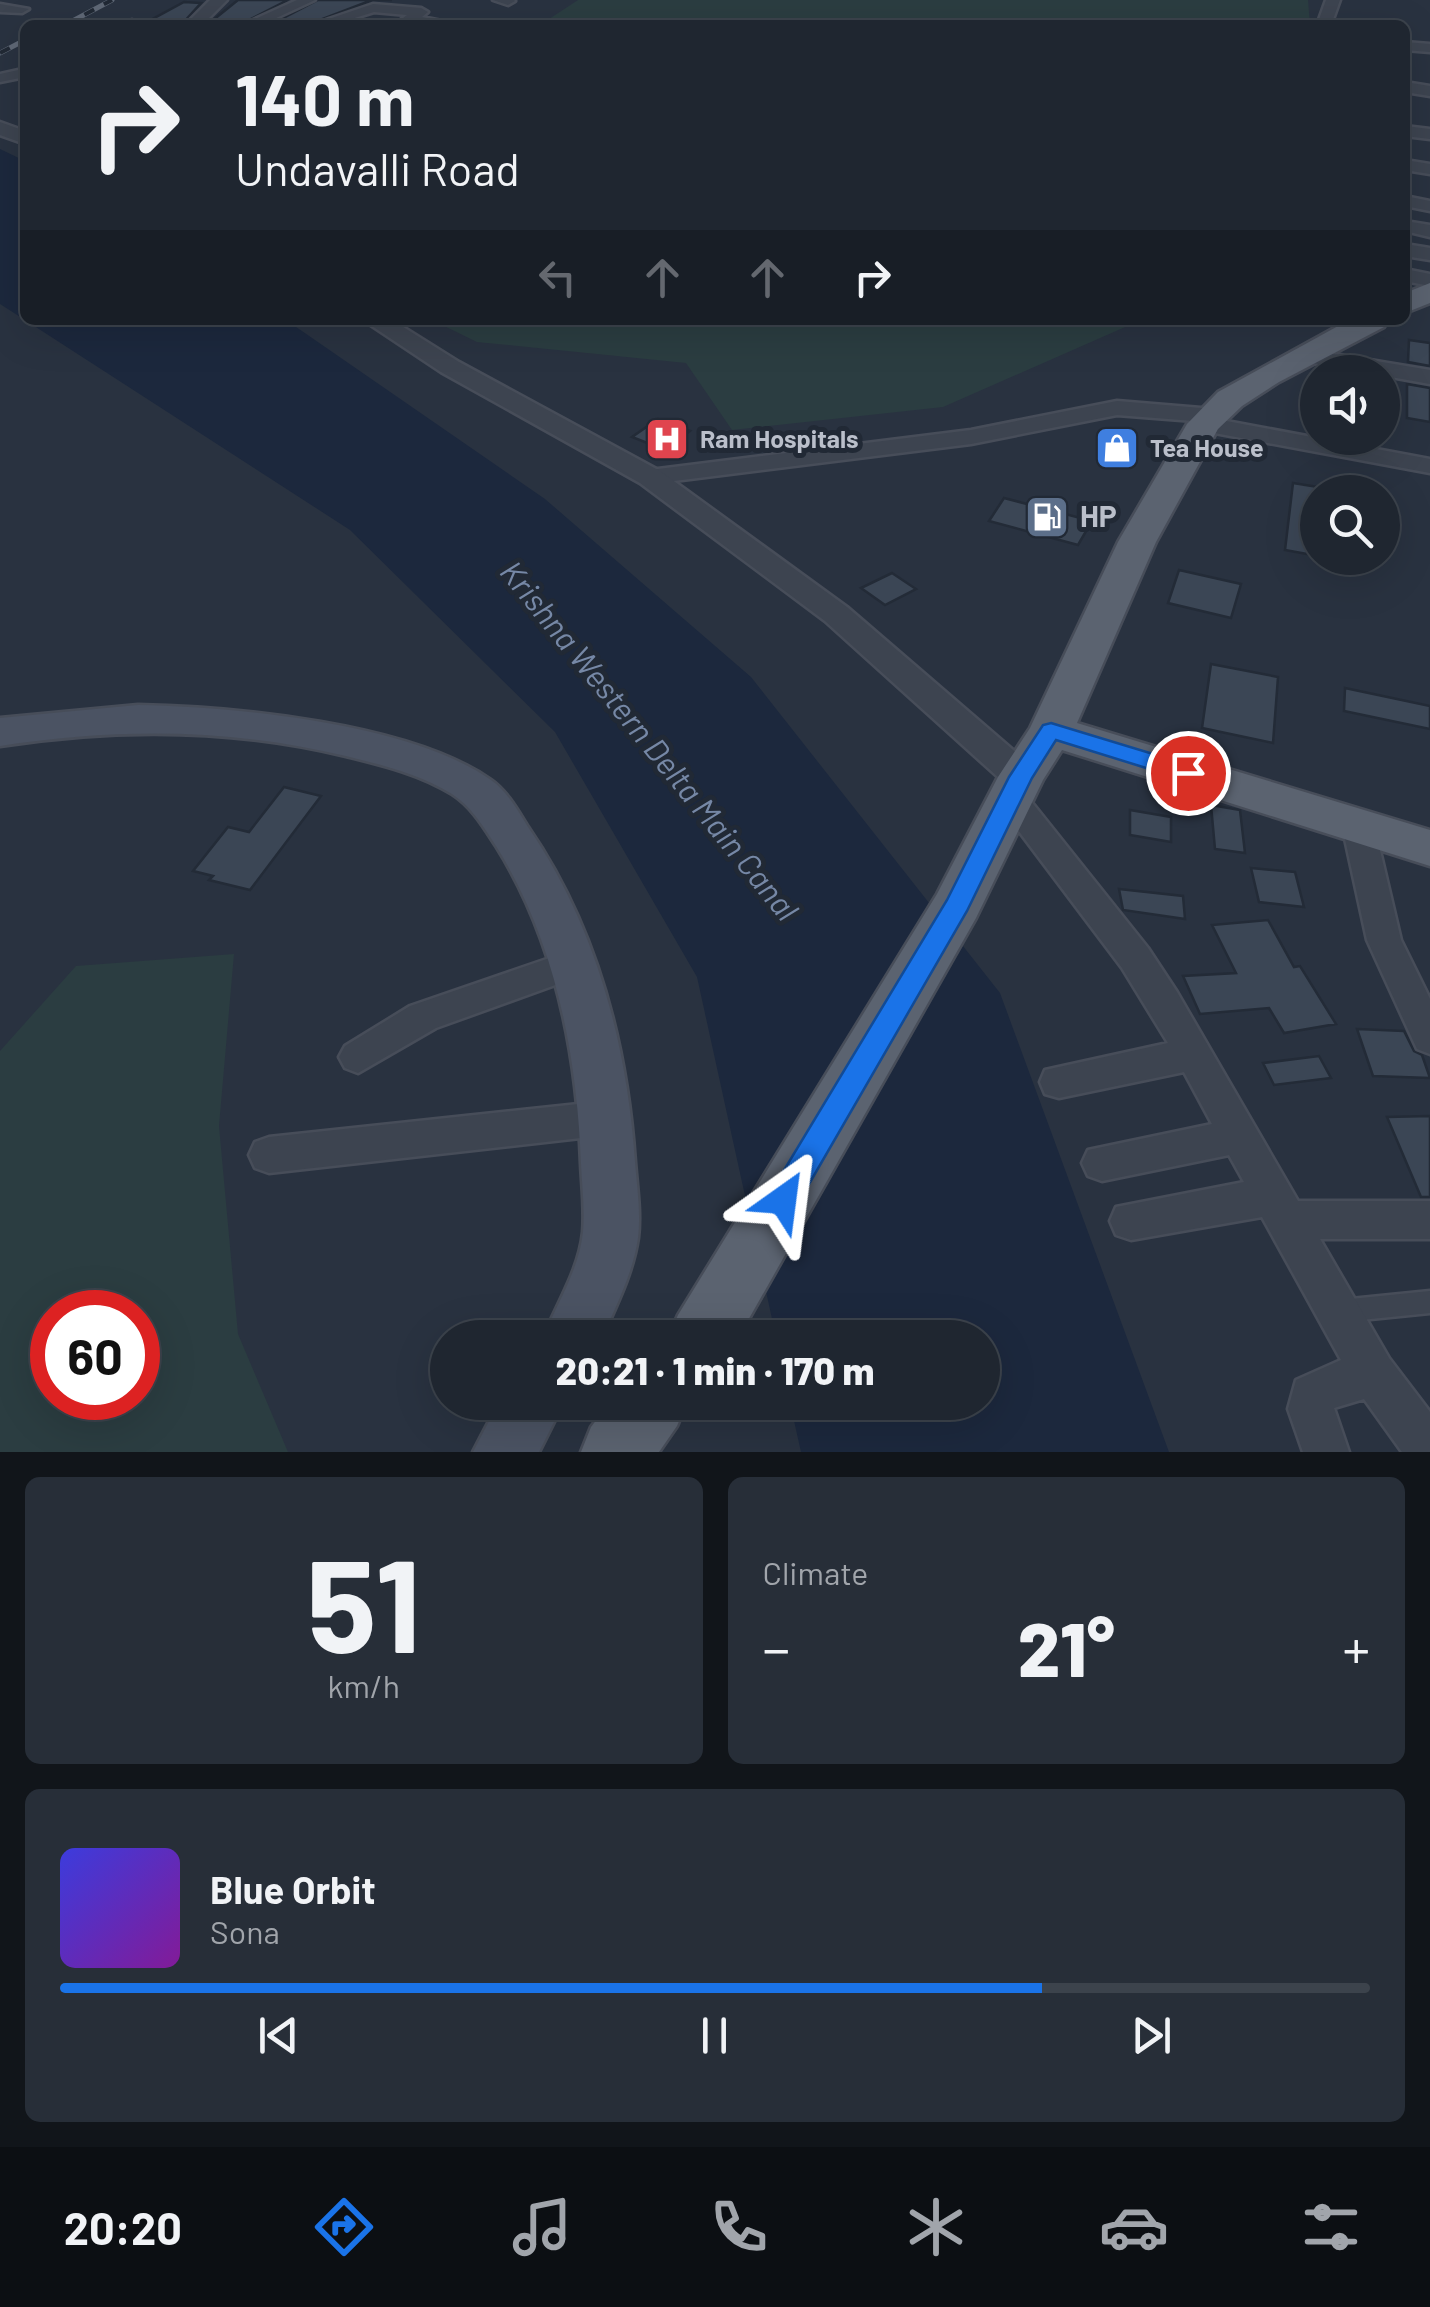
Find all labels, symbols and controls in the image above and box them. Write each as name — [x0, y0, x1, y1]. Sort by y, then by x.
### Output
text: 140 m — [235, 56, 414, 140]
icon: right — [70, 60, 200, 190]
text: Undavalli Road — [235, 141, 520, 195]
icon: left — [530, 250, 585, 305]
icon: ahead — [635, 250, 690, 305]
icon: ahead — [740, 250, 795, 305]
icon: right — [845, 250, 900, 305]
map controls — [1300, 355, 1400, 575]
button: sound — [1300, 355, 1400, 455]
hospital icon: Ram Hospitals — [644, 416, 690, 462]
place label: Ram Hospitals — [700, 423, 859, 453]
shop icon: Tea House — [1094, 425, 1140, 471]
place label: Tea House — [1150, 432, 1264, 462]
button: search — [1300, 475, 1400, 575]
fuel station icon: HP — [1024, 494, 1070, 540]
place label: HP — [1080, 497, 1117, 533]
water label: Krishna Western Delta Main Canal — [494, 552, 807, 927]
pin — [1146, 731, 1231, 816]
icon: arrive — [1161, 746, 1216, 801]
position arrow — [731, 1148, 835, 1252]
speed limit sign: 60 — [30, 1290, 160, 1420]
text: 20:21 · 1 min · 170 m — [556, 1347, 874, 1393]
text: 51 — [306, 1523, 421, 1679]
text: Climate — [763, 1553, 868, 1591]
text: 21° — [1018, 1602, 1115, 1692]
text: − — [763, 1614, 790, 1680]
text: + — [1342, 1614, 1370, 1680]
text: km/h — [328, 1666, 400, 1704]
text: Blue Orbit — [210, 1866, 376, 1912]
text: Sona — [210, 1912, 280, 1950]
icon: previous — [251, 2008, 306, 2063]
icon: pause — [687, 2008, 742, 2063]
icon: next — [1124, 2008, 1179, 2063]
icon: directions — [309, 2192, 379, 2262]
icon: music — [507, 2192, 577, 2262]
icon: phone — [704, 2192, 774, 2262]
icon: climate — [901, 2192, 971, 2262]
icon: car — [1099, 2192, 1169, 2262]
icon: filters — [1296, 2192, 1366, 2262]
text: 20:20 — [64, 2200, 182, 2254]

